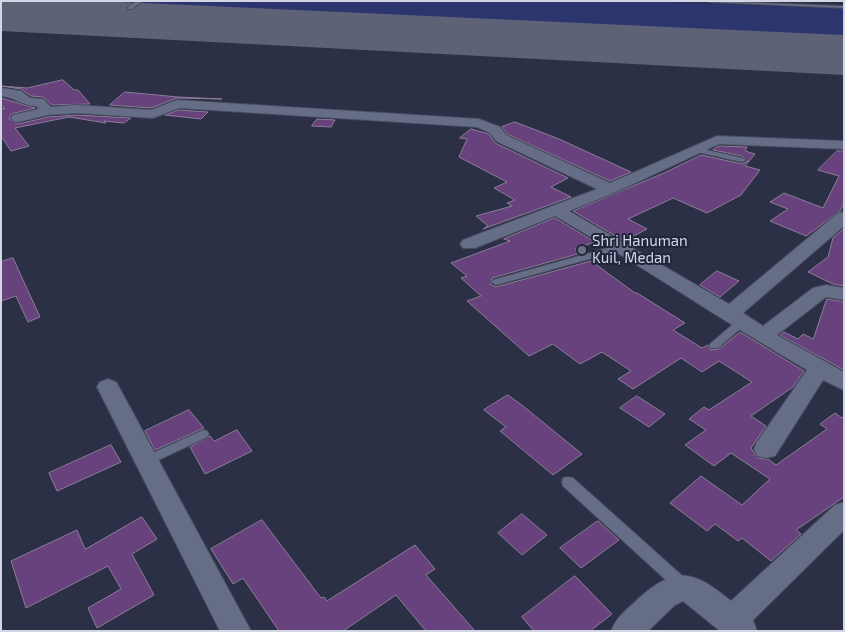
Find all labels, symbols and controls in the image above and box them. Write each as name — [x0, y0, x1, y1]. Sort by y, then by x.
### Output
place label: Shri Hanuman Kuil, Medan — [592, 232, 688, 267]
marker: Shri Hanuman Kuil, Medan — [576, 244, 588, 256]

